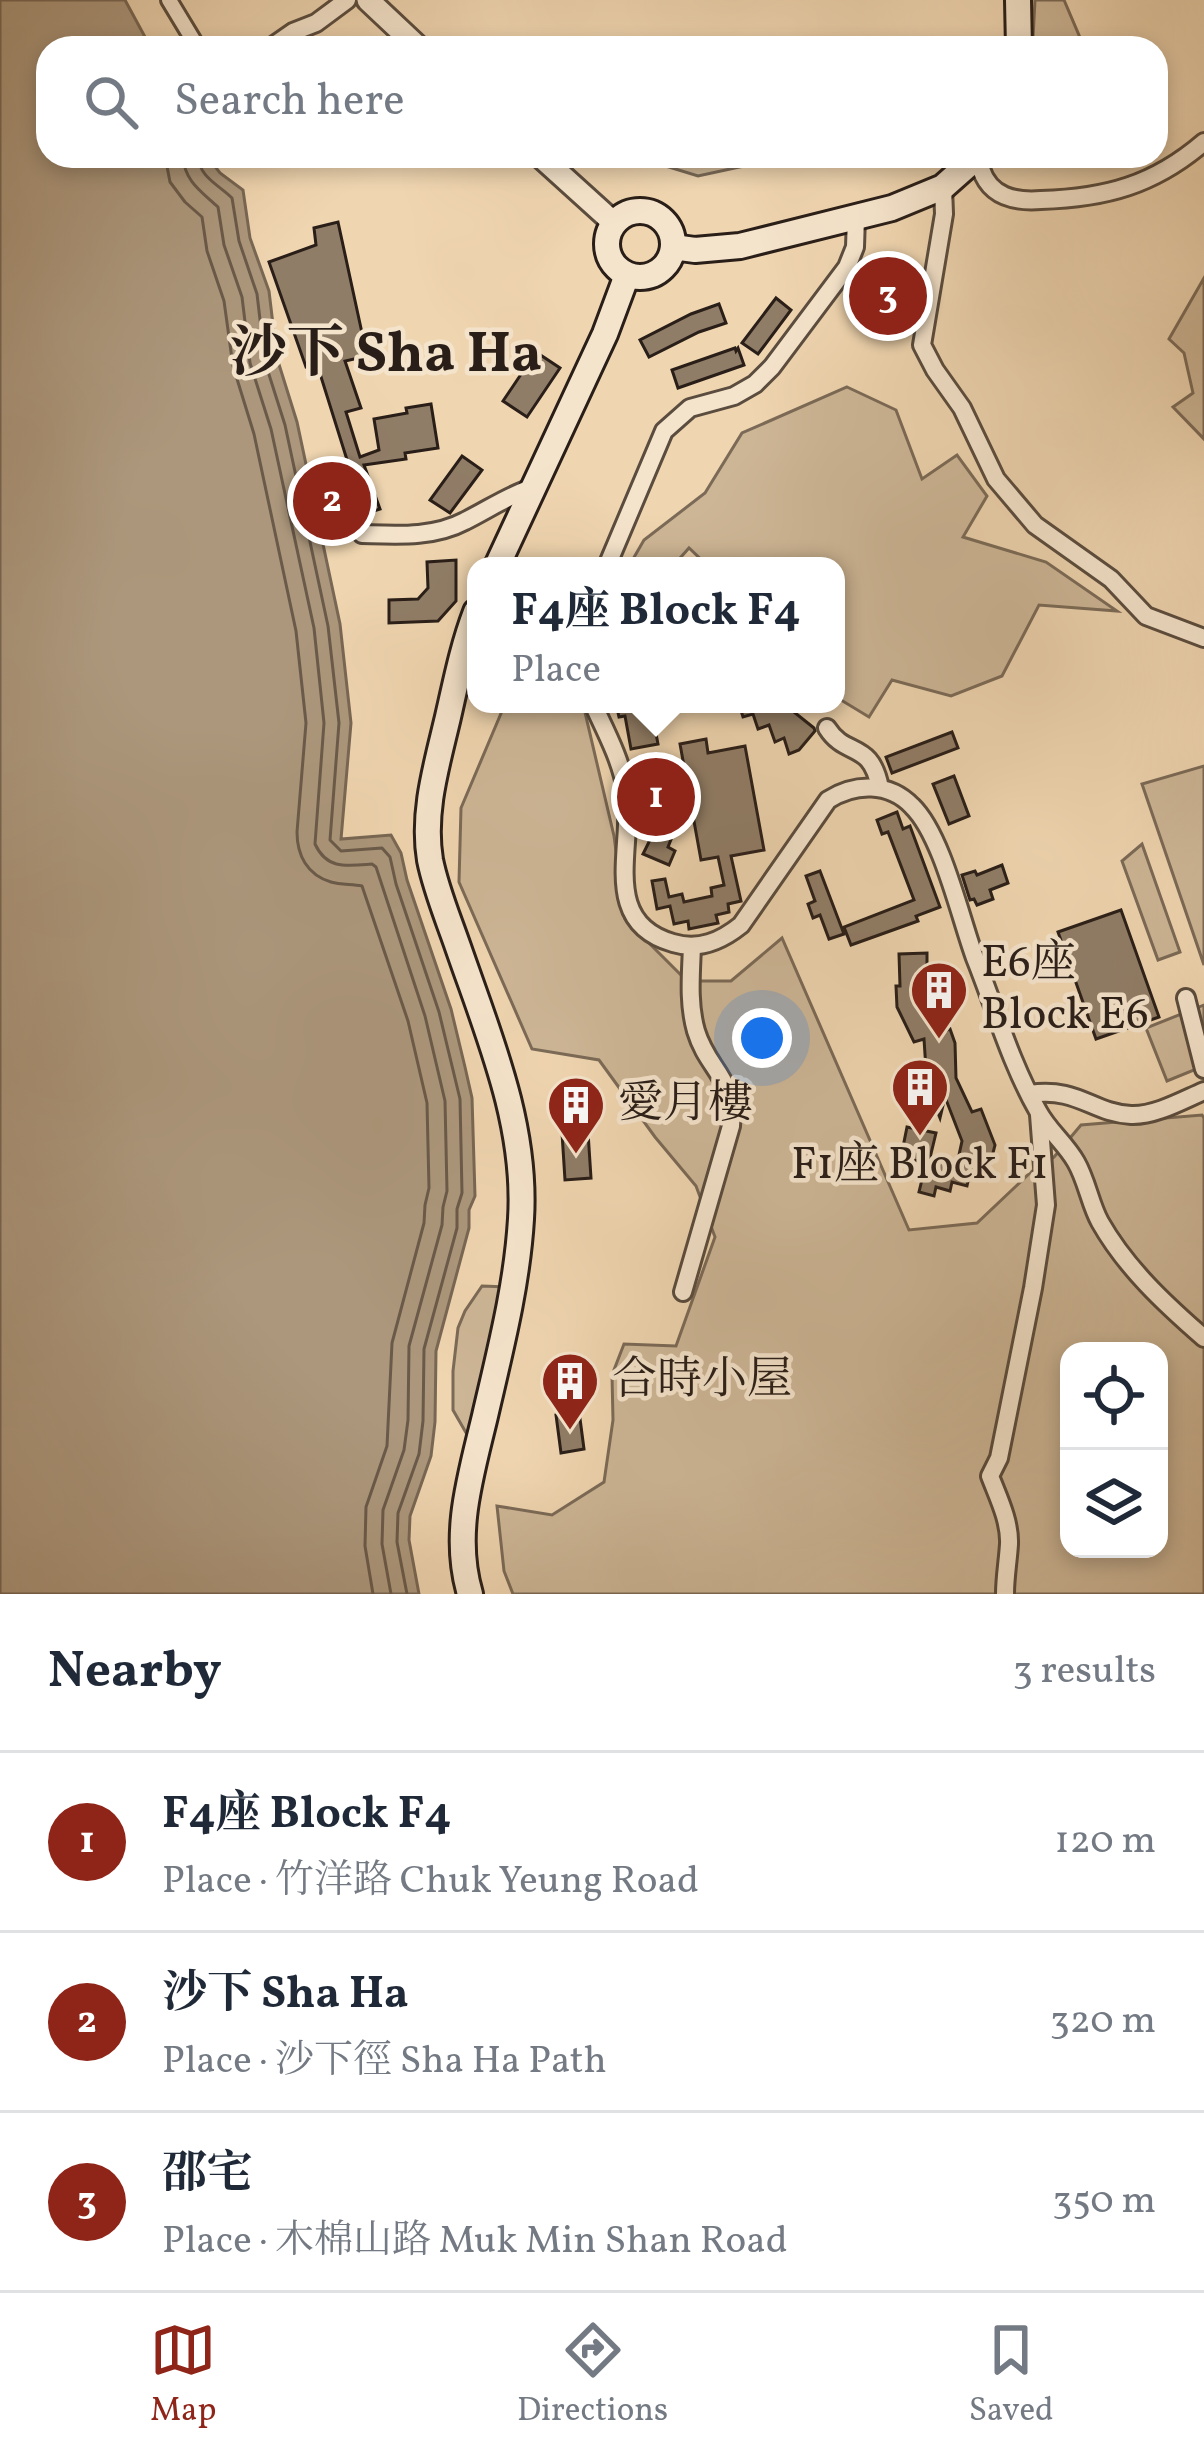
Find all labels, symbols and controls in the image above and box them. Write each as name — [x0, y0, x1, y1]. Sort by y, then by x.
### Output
search box — [36, 36, 1168, 168]
icon: search — [78, 69, 144, 135]
text: Search here — [174, 71, 405, 134]
pin: 3 — [849, 251, 927, 341]
district label: 沙下 Sha Ha — [230, 317, 542, 396]
pin: 2 — [293, 456, 371, 546]
popup — [467, 557, 845, 713]
text: F4座 Block F4 — [511, 581, 801, 644]
text: Place — [511, 644, 601, 698]
pin: 1 — [617, 752, 695, 842]
place label: E6座 Block E6 — [981, 933, 1149, 1048]
building icon: E6座 Block E6 — [908, 959, 970, 1041]
your location — [732, 1008, 792, 1068]
building icon: F1座 Block F1 — [889, 1056, 951, 1138]
building icon: 愛月樓 — [545, 1074, 607, 1156]
place label: 愛月樓 — [618, 1074, 753, 1137]
place label: F1座 Block F1 — [791, 1135, 1049, 1198]
map controls — [1060, 1342, 1168, 1558]
button: locate — [1060, 1342, 1168, 1450]
building icon: 合時小屋 — [539, 1350, 601, 1432]
place label: 合時小屋 — [612, 1350, 792, 1413]
button: layers — [1060, 1450, 1168, 1558]
text: Nearby — [48, 1637, 222, 1708]
text: 3 results — [1013, 1645, 1156, 1699]
text: F4座 Block F4 — [162, 1784, 452, 1847]
text: 1 — [79, 1815, 95, 1869]
text: 120 m — [1055, 1815, 1156, 1869]
text: Place · 竹洋路 Chuk Yeung Road — [162, 1855, 699, 1909]
text: 沙下 Sha Ha — [162, 1964, 409, 2027]
text: 2 — [77, 1995, 97, 2049]
text: 320 m — [1050, 1995, 1156, 2049]
text: Place · 沙下徑 Sha Ha Path — [162, 2035, 607, 2089]
text: 邵宅 — [162, 2144, 252, 2207]
text: 3 — [77, 2175, 97, 2229]
text: 350 m — [1052, 2175, 1156, 2229]
text: Place · 木棉山路 Muk Min Shan Road — [162, 2215, 788, 2269]
tab: Map — [150, 2317, 216, 2435]
tab: Directions — [517, 2317, 668, 2435]
tab: Saved — [969, 2317, 1054, 2435]

